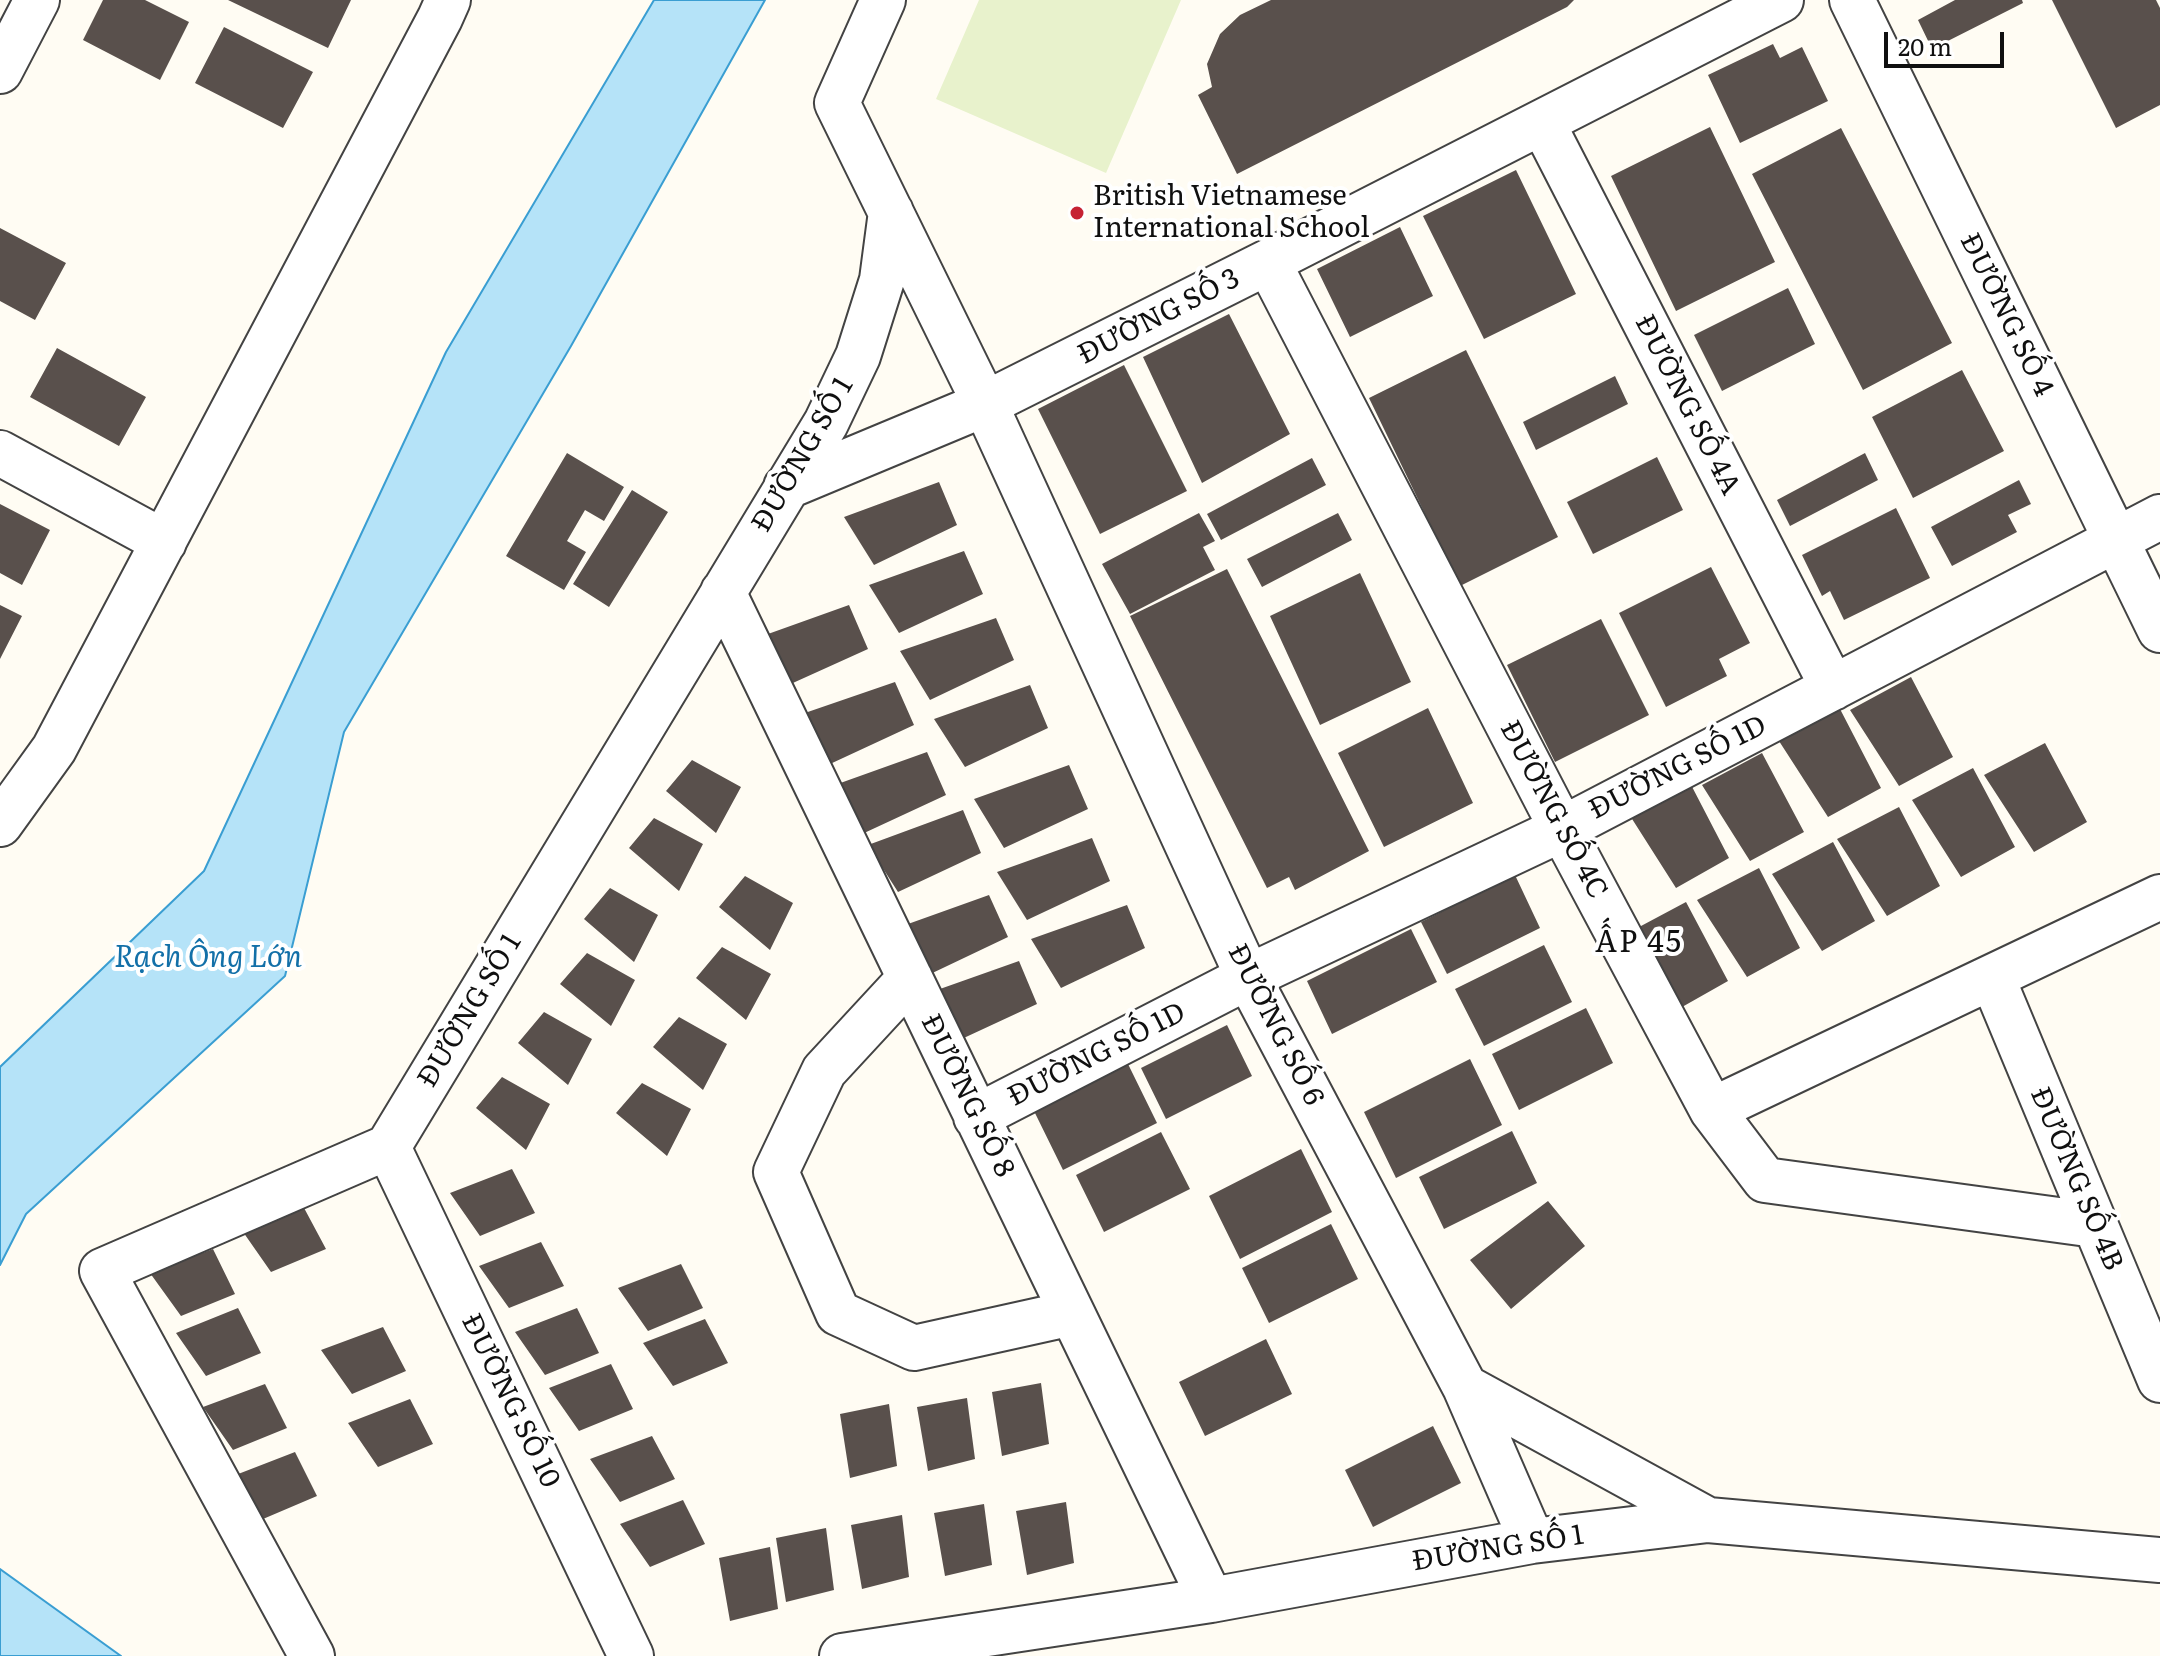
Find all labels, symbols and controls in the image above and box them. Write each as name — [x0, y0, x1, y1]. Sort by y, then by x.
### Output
scale bar — [1888, 16, 2008, 66]
text: 20 m — [1898, 28, 1952, 63]
place label: British Vietnamese International School — [1093, 180, 1370, 246]
marker: British Vietnamese International School — [1068, 204, 1086, 222]
street label: ĐƯỜNG SỐ 4 — [1952, 228, 2060, 402]
street label: ĐƯỜNG SỐ 3 — [1073, 262, 1245, 372]
street label: ĐƯỜNG SỐ 4A — [1627, 309, 1747, 501]
street label: ĐƯỜNG SỐ 1 — [745, 372, 861, 538]
street label: ĐƯỜNG SỐ 1D — [1584, 709, 1772, 827]
street label: ĐƯỜNG SỐ 4C — [1492, 715, 1614, 905]
district label: ẤP 45 — [1595, 925, 1683, 961]
street label: ĐƯỜNG SỐ 1 — [411, 928, 529, 1094]
street label: ĐƯỜNG SỐ 6 — [1220, 939, 1330, 1111]
water label: Rạch Ông Lớn — [114, 940, 302, 976]
street label: ĐƯỜNG SỐ 1D — [1003, 996, 1191, 1114]
street label: ĐƯỜNG SỐ 8 — [913, 1009, 1021, 1183]
street label: ĐƯỜNG SỐ 4B — [2022, 1082, 2130, 1276]
street label: ĐƯỜNG SỐ 10 — [453, 1309, 567, 1493]
street label: ĐƯỜNG SỐ 1 — [1410, 1519, 1586, 1579]

